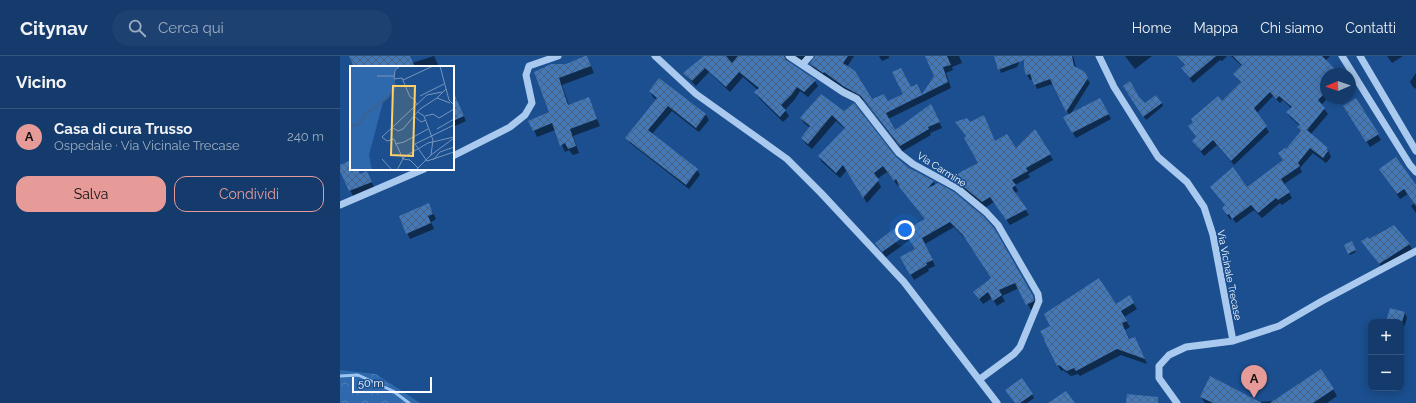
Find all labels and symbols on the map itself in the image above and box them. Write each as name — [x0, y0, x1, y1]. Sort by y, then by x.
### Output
inset map — [350, 66, 454, 170]
north arrow — [1320, 68, 1356, 104]
street label: Via Carmine — [915, 150, 968, 189]
your location — [895, 220, 915, 240]
street label: Via Vicinale Trecase — [1215, 229, 1244, 321]
pin: A — [1241, 365, 1267, 398]
scale bar — [352, 375, 432, 394]

